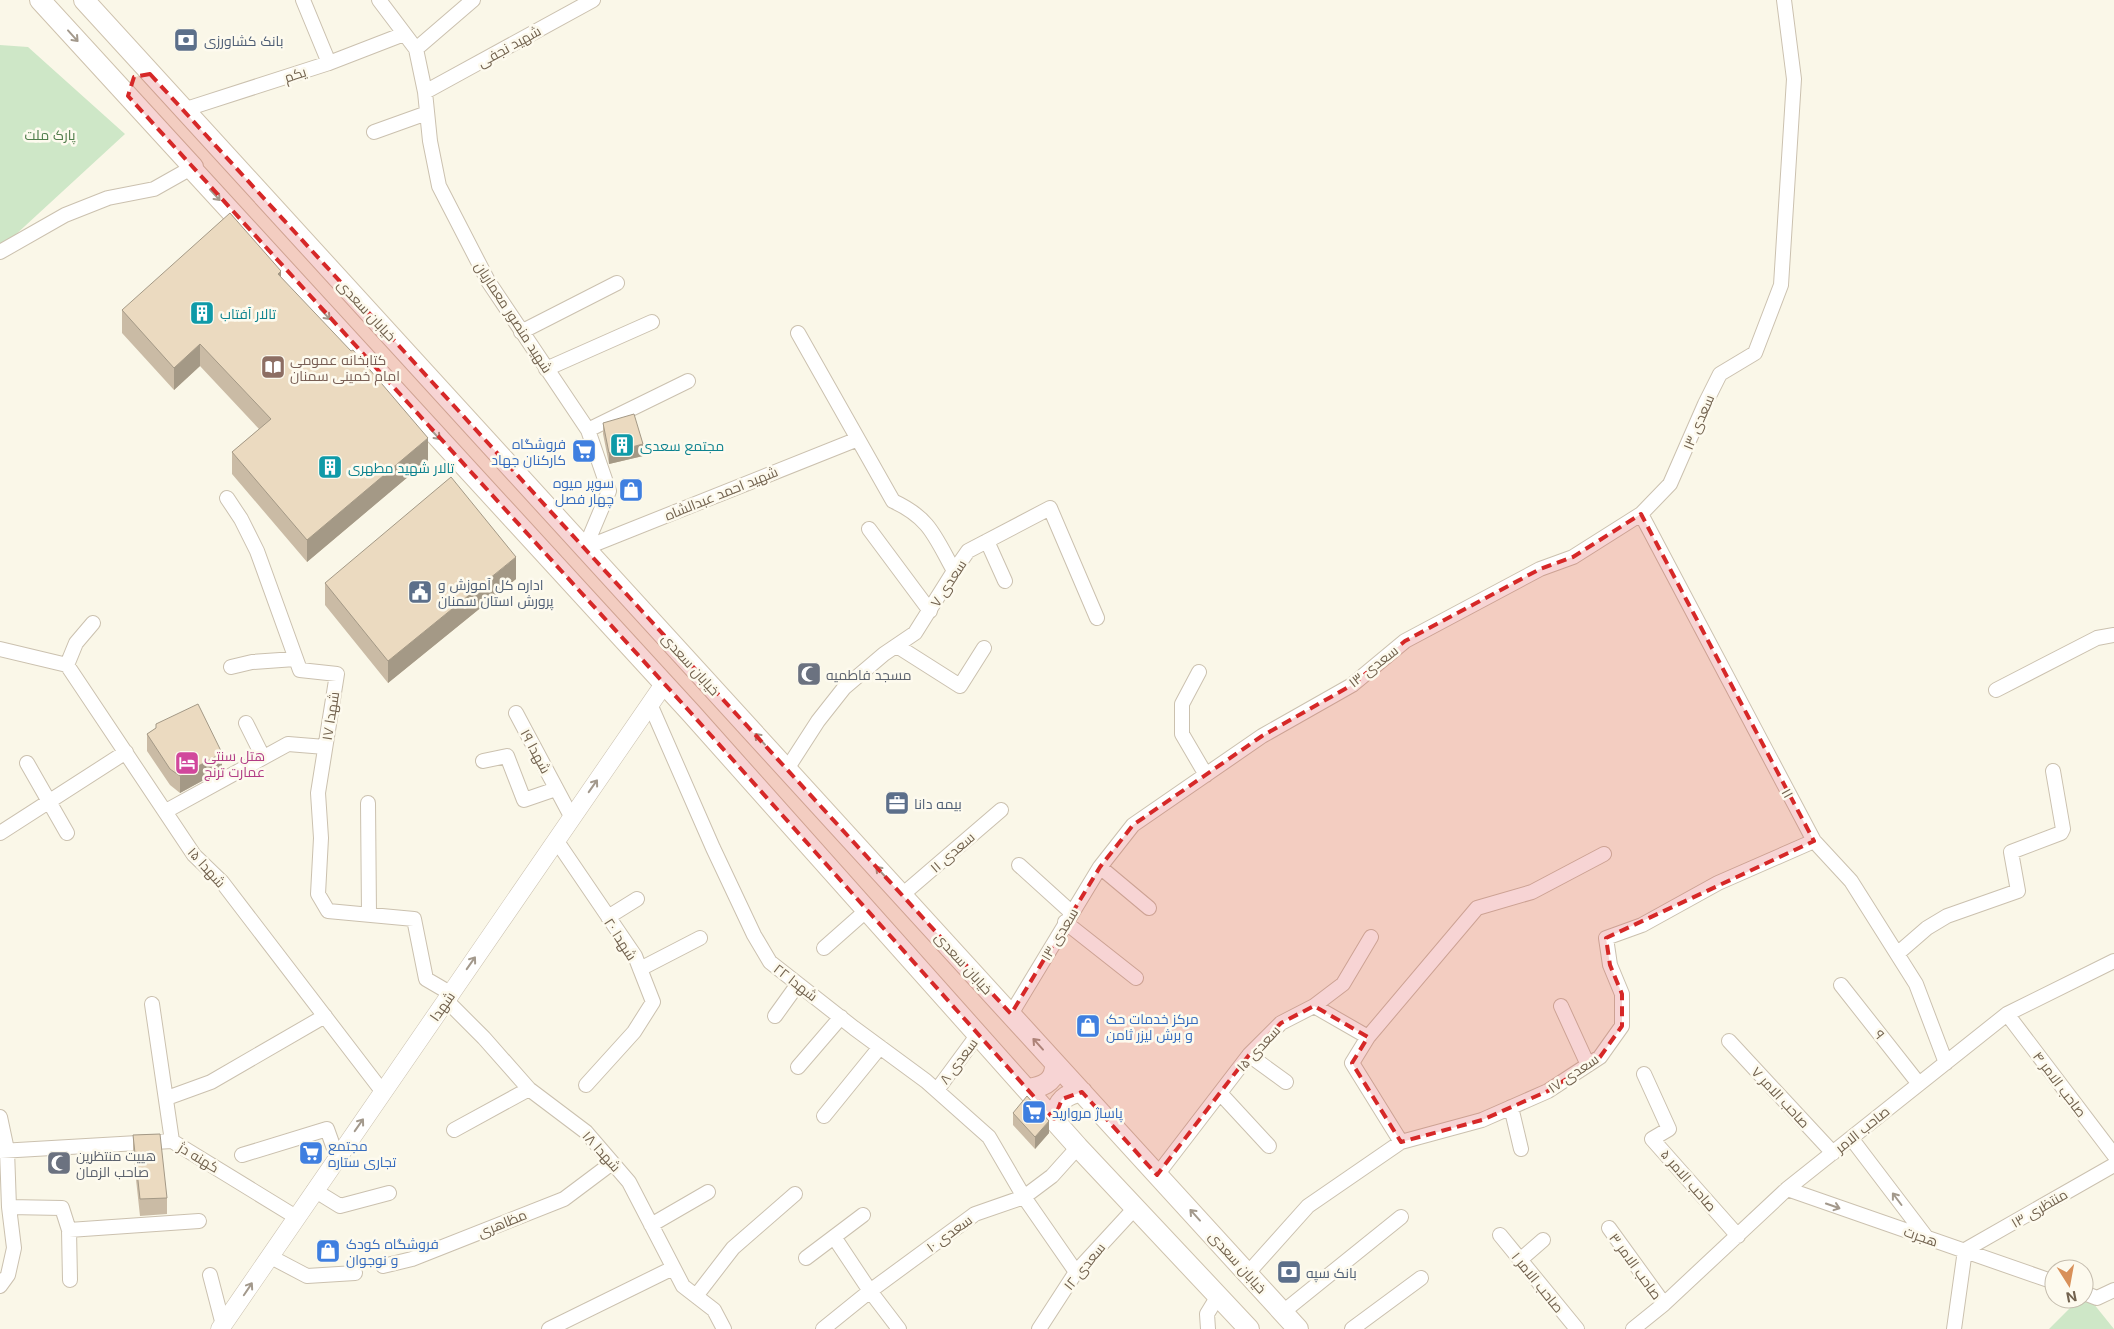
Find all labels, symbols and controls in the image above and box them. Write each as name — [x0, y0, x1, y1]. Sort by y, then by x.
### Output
street label: شهید نجفی — [474, 22, 544, 70]
bank icon: بانک کشاورزی — [173, 27, 199, 53]
one-way arrow — [67, 29, 79, 42]
place label: بانک کشاورزی — [204, 32, 283, 49]
street label: یکم — [282, 62, 309, 87]
park label: پارک ملت — [24, 126, 76, 145]
one-way arrow — [209, 188, 221, 201]
street label: شهید منصور معماریان — [472, 258, 556, 376]
street label: خیابان سعدی — [334, 276, 400, 344]
building icon: تالار آفتاب — [189, 300, 215, 326]
place label: تالار آفتاب — [220, 305, 276, 322]
one-way arrow — [319, 308, 331, 321]
place label: کتابخانه عمومی امام خمینی سمنان — [290, 351, 400, 386]
library icon: کتابخانه عمومی امام خمینی سمنان — [260, 354, 286, 380]
street label: سعدی ۱۳ — [1679, 392, 1717, 452]
one-way arrow — [429, 427, 441, 440]
building icon: مجتمع سعدی — [609, 432, 635, 458]
place label: فروشگاه کارکنان جهاد — [491, 435, 566, 468]
place label: مجتمع سعدی — [640, 437, 724, 455]
supermarket icon: فروشگاه کارکنان جهاد — [571, 438, 597, 464]
building icon: تالار شهید مطهری — [317, 454, 343, 480]
place label: تالار شهید مطهری — [348, 459, 455, 476]
street label: شهید احمد عبدالشاه — [662, 463, 780, 523]
place label: سوپر میوه چهار فصل — [553, 474, 614, 509]
shop icon: سوپر میوه چهار فصل — [618, 477, 644, 503]
street label: سعدی ۷ — [926, 556, 970, 610]
place label: اداره کل آموزش و پرورش استان سمنان — [438, 576, 554, 611]
public building icon: اداره کل آموزش و پرورش استان سمنان — [407, 579, 433, 605]
street label: خیابان سعدی — [659, 629, 723, 699]
street label: سعدی ۱۳ — [1345, 641, 1401, 691]
mosque icon: مسجد فاطمیه — [796, 661, 822, 687]
place label: مسجد فاطمیه — [826, 666, 912, 683]
street label: شهدا ۱۷ — [318, 690, 342, 742]
street label: شهدا ۱۹ — [517, 726, 555, 776]
one-way arrow — [754, 733, 766, 746]
place label: هتل سنتی عمارت ترنج — [204, 747, 265, 781]
hotel icon: هتل سنتی عمارت ترنج — [174, 750, 200, 776]
one-way arrow — [588, 779, 598, 793]
street label: ۱۱ — [1778, 785, 1798, 801]
office icon: بیمه دانا — [884, 790, 910, 816]
place label: بیمه دانا — [914, 795, 962, 812]
street label: سعدی ۱۱ — [926, 828, 978, 876]
street label: شهدا ۱۵ — [185, 843, 229, 891]
one-way arrow — [875, 866, 887, 878]
street label: سعدی ۱۳ — [1037, 905, 1081, 963]
street label: شهدا ۲۰ — [601, 915, 641, 963]
street label: خیابان سعدی — [932, 928, 996, 998]
one-way arrow — [466, 956, 476, 970]
street label: شهدا ۲۲ — [771, 960, 821, 1004]
street label: شهدا — [426, 988, 458, 1024]
place label: مرکز خدمات حک و برش لیزر ثامن — [1106, 1010, 1199, 1043]
shop icon: مرکز خدمات حک و برش لیزر ثامن — [1075, 1013, 1101, 1039]
street label: سعدی ۱۵ — [1233, 1022, 1283, 1074]
street label: ۹ — [1871, 1026, 1889, 1042]
street label: سعدی ۸ — [935, 1035, 981, 1087]
one-way arrow — [1032, 1037, 1044, 1050]
street label: صاحب الامر ۴ — [2030, 1048, 2090, 1120]
street label: سعدی ۱۷ — [1544, 1050, 1602, 1096]
street label: صاحب الامر ۷ — [1748, 1063, 1814, 1131]
supermarket icon: پاساژ مروارید — [1021, 1099, 1047, 1125]
street label: صاحب الامر — [1831, 1102, 1893, 1157]
place label: پاساژ مروارید — [1052, 1104, 1123, 1123]
one-way arrow — [354, 1119, 364, 1133]
street label: شهدا ۱۸ — [579, 1127, 625, 1175]
place label: مجتمع تجاری ستاره — [328, 1137, 396, 1170]
street label: کهنه دژ — [175, 1138, 222, 1176]
supermarket icon: مجتمع تجاری ستاره — [298, 1140, 324, 1166]
street label: صاحب الامر ۵ — [1658, 1146, 1720, 1214]
place label: هییت منتظرین صاحب الزمان — [76, 1147, 156, 1180]
mosque icon: هییت منتظرین صاحب الزمان — [46, 1150, 72, 1176]
street label: منتظری ۱۳ — [2008, 1185, 2070, 1231]
one-way arrow — [1892, 1193, 1903, 1206]
one-way arrow — [1825, 1201, 1841, 1211]
street label: مظاهری — [475, 1205, 529, 1241]
one-way arrow — [1189, 1209, 1201, 1222]
street label: سعدی ۱۰ — [923, 1211, 975, 1255]
street label: هجرت — [1902, 1222, 1940, 1250]
street label: خیابان سعدی — [1206, 1227, 1270, 1297]
street label: صاحب الامر ۳ — [1606, 1229, 1666, 1303]
place label: فروشگاه کودک و نوجوان — [346, 1235, 439, 1268]
shop icon: فروشگاه کودک و نوجوان — [315, 1238, 341, 1264]
street label: سعدی ۱۲ — [1060, 1239, 1108, 1293]
street label: صاحب الامر ۱ — [1508, 1248, 1568, 1316]
bank icon: بانک سپه — [1276, 1259, 1302, 1285]
north arrow — [2044, 1259, 2094, 1309]
place label: بانک سپه — [1306, 1264, 1357, 1283]
one-way arrow — [243, 1282, 253, 1296]
text: N — [2065, 1288, 2078, 1307]

